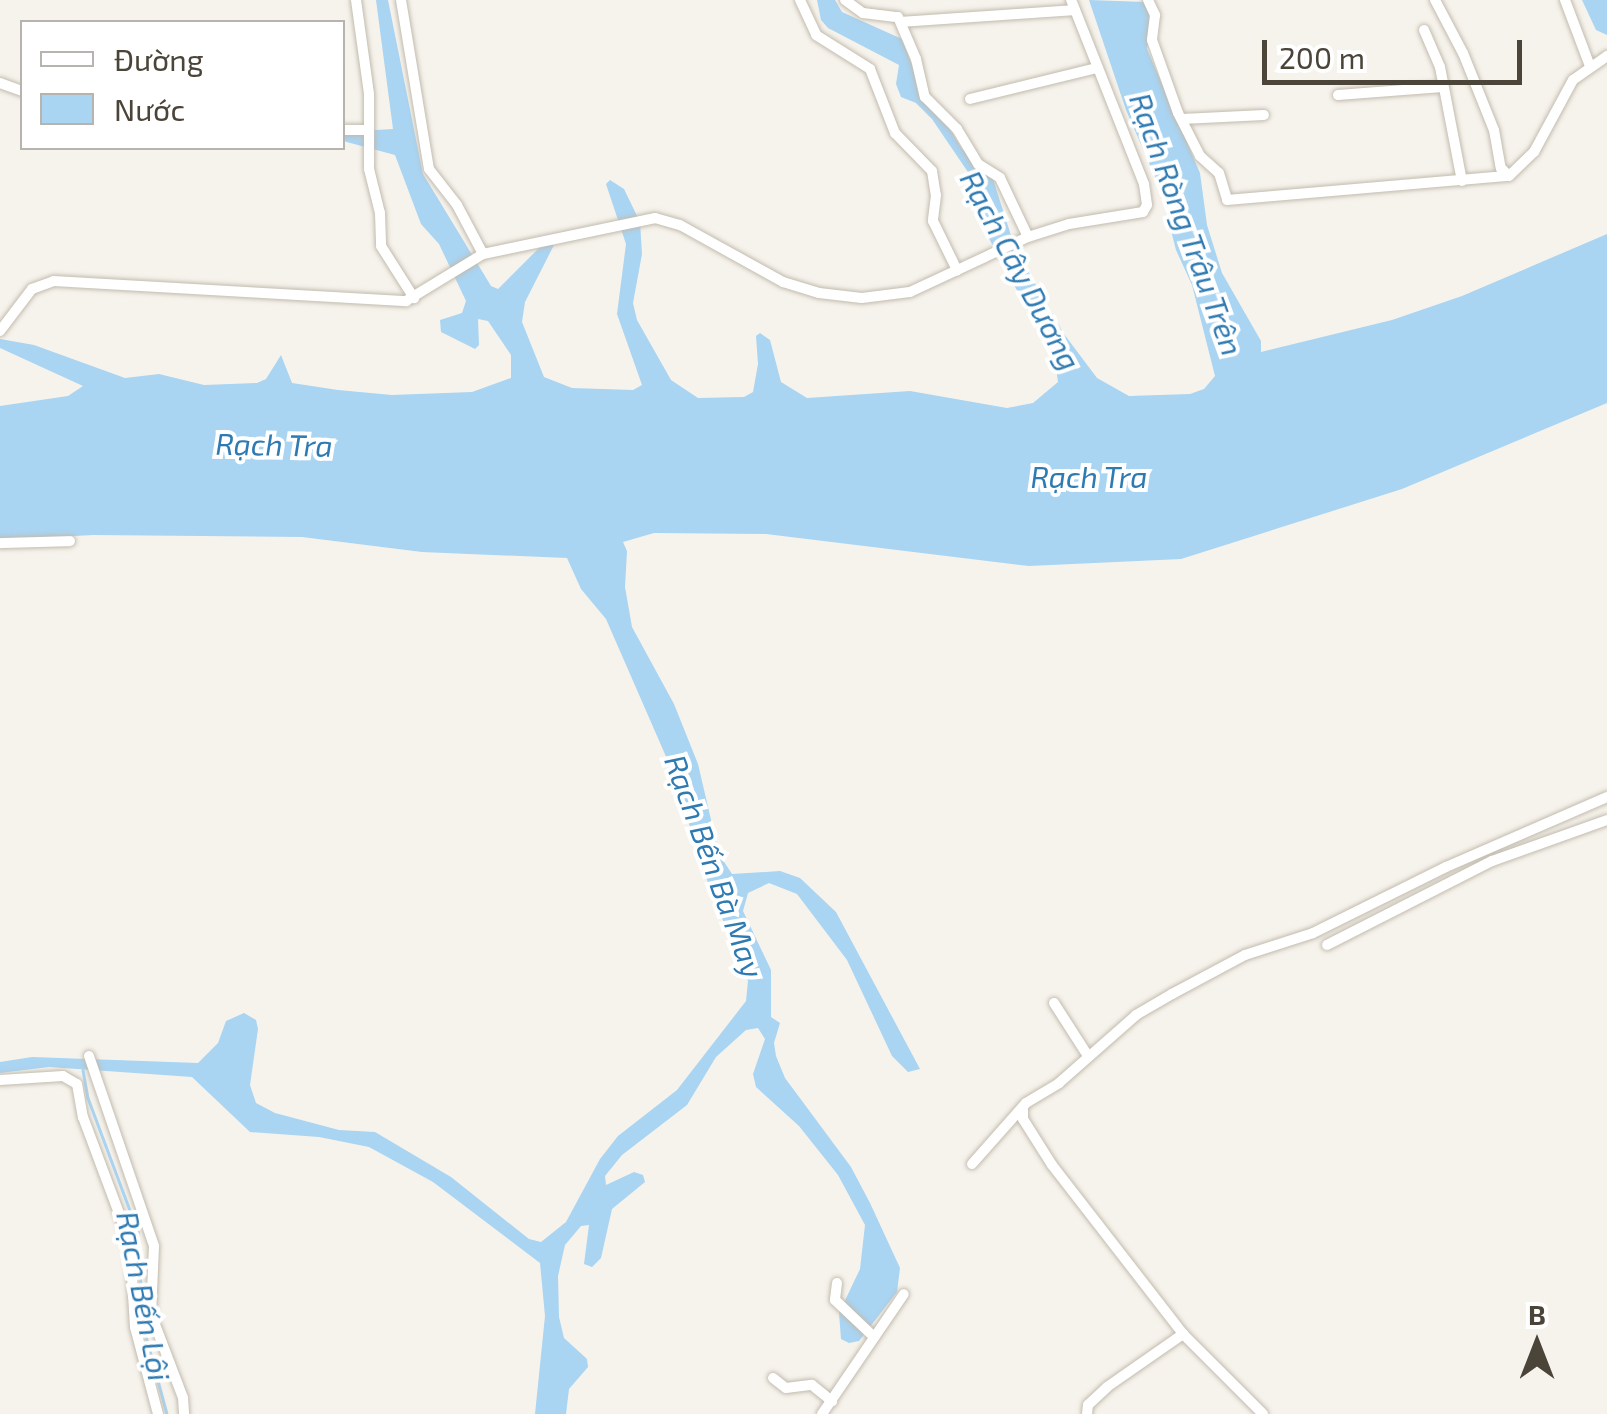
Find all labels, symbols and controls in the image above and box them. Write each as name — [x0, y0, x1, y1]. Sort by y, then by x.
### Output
legend — [20, 20, 345, 150]
scale bar — [1267, 20, 1527, 82]
text: 200 m — [1279, 39, 1365, 75]
text: Đường — [114, 41, 204, 77]
water label: Rạch Ròng Trâu Trên — [1123, 87, 1251, 361]
text: Nước — [114, 91, 185, 127]
water label: Rạch Cây Dương — [953, 164, 1089, 376]
water label: Rạch Tra — [215, 425, 333, 463]
water label: Rạch Tra — [1030, 458, 1148, 494]
water label: Rạch Bến Bà May — [658, 750, 772, 982]
water label: Rạch Bến Lội — [110, 1208, 178, 1384]
north arrow — [1487, 1294, 1587, 1394]
text: B — [1528, 1297, 1546, 1331]

